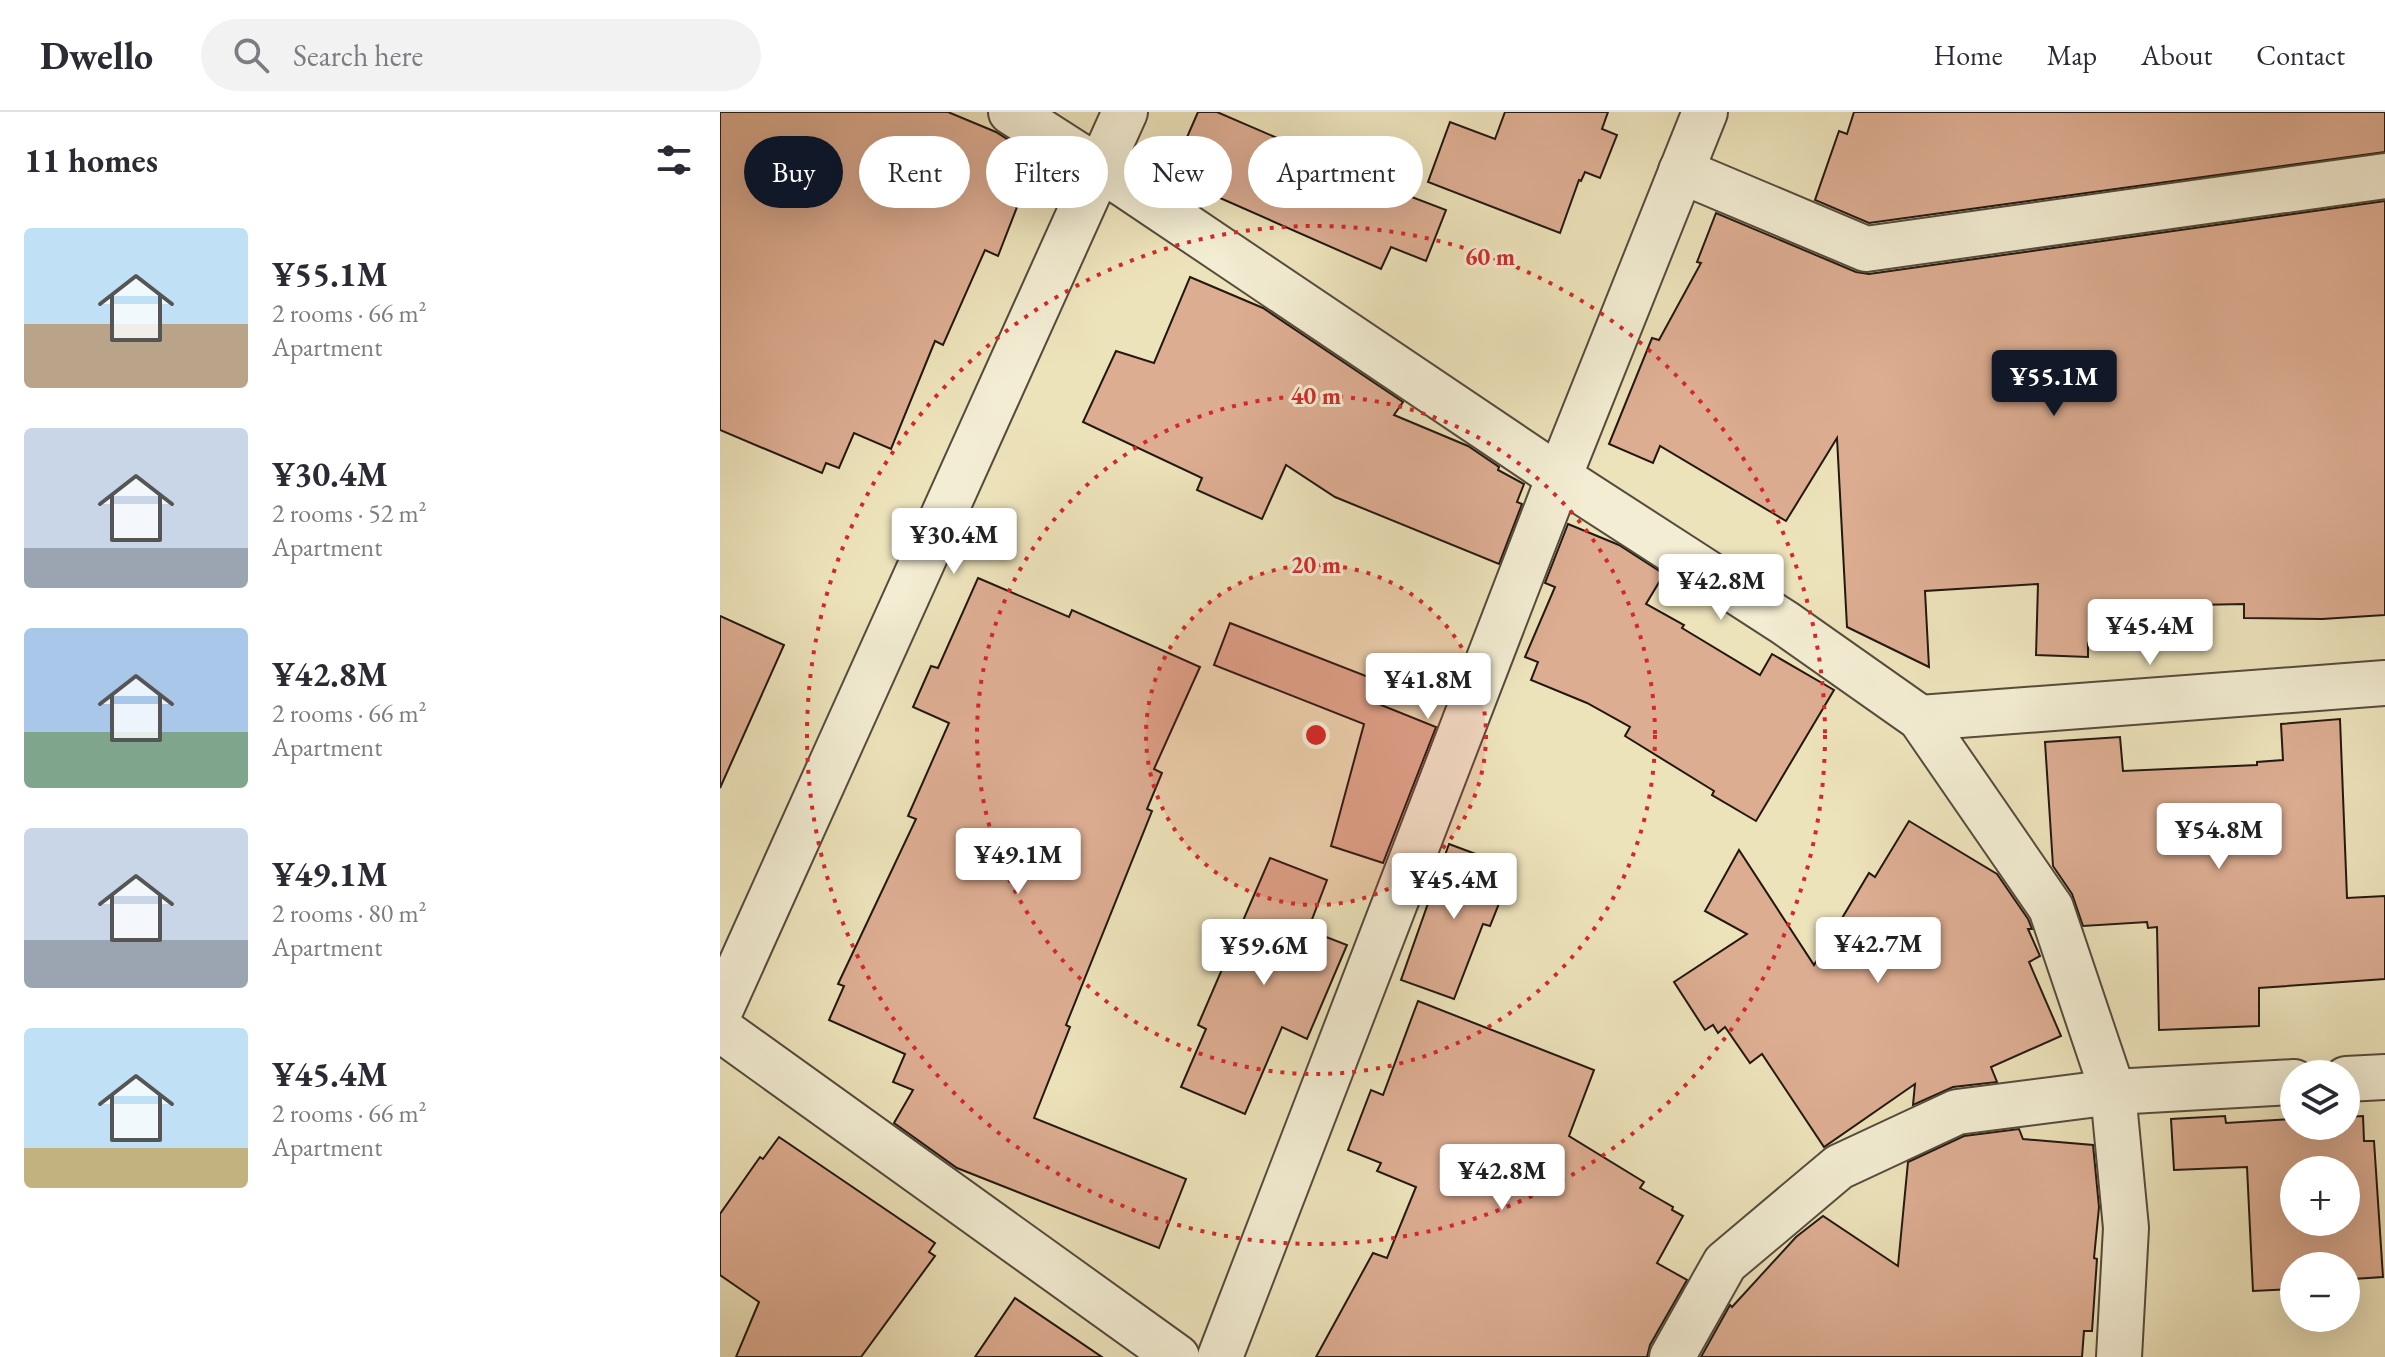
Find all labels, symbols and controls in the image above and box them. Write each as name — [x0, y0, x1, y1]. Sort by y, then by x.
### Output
search box — [201, 19, 761, 91]
text: Dwello — [40, 31, 153, 80]
icon: search — [229, 33, 273, 77]
text: Search here — [293, 36, 423, 75]
text: Home — [1933, 37, 2003, 73]
text: Map — [2047, 37, 2097, 73]
text: About — [2141, 37, 2212, 73]
text: Contact — [2256, 37, 2345, 73]
chip: Buy — [744, 136, 843, 208]
chip: Rent — [859, 136, 970, 208]
chip: Filters — [986, 136, 1108, 208]
chip: New — [1124, 136, 1232, 208]
chip: Apartment — [1248, 136, 1423, 208]
text: 11 homes — [24, 138, 158, 182]
icon: filters — [652, 138, 696, 182]
text: 60 m — [1465, 241, 1515, 272]
text: ¥55.1M — [272, 252, 388, 296]
icon: home — [88, 260, 184, 356]
text: 2 rooms · 66 m² — [272, 296, 427, 330]
text: Apartment — [272, 330, 382, 364]
pin: ¥55.1M — [1989, 350, 2119, 418]
text: ¥55.1M — [2010, 359, 2098, 393]
text: 40 m — [1291, 380, 1341, 411]
text: ¥30.4M — [272, 452, 388, 496]
icon: home — [88, 460, 184, 556]
text: 2 rooms · 52 m² — [272, 496, 427, 530]
pin: ¥30.4M — [889, 508, 1019, 576]
text: ¥30.4M — [910, 517, 998, 551]
text: Apartment — [272, 530, 382, 564]
text: 20 m — [1291, 549, 1341, 580]
pin: ¥42.8M — [1656, 554, 1786, 622]
text: ¥42.8M — [1677, 563, 1765, 597]
pin: ¥45.4M — [2085, 599, 2215, 667]
text: ¥45.4M — [2106, 608, 2194, 642]
text: ¥42.8M — [272, 652, 388, 696]
pin: ¥41.8M — [1363, 653, 1493, 721]
icon: home — [88, 660, 184, 756]
text: ¥41.8M — [1384, 662, 1472, 696]
text: 2 rooms · 66 m² — [272, 696, 427, 730]
centre of rings — [1302, 721, 1330, 749]
text: Apartment — [272, 730, 382, 764]
pin: ¥54.8M — [2154, 803, 2284, 871]
text: ¥54.8M — [2175, 812, 2263, 846]
pin: ¥49.1M — [953, 828, 1083, 896]
text: ¥49.1M — [974, 837, 1062, 871]
text: ¥49.1M — [272, 852, 388, 896]
pin: ¥45.4M — [1389, 853, 1519, 921]
icon: home — [88, 860, 184, 956]
text: ¥45.4M — [1410, 862, 1498, 896]
text: 2 rooms · 80 m² — [272, 896, 427, 930]
pin: ¥42.7M — [1813, 917, 1943, 985]
pin: ¥59.6M — [1199, 919, 1329, 987]
text: ¥42.7M — [1834, 926, 1922, 960]
text: ¥59.6M — [1220, 928, 1308, 962]
text: Apartment — [272, 930, 382, 964]
text: ¥45.4M — [272, 1052, 388, 1096]
icon: home — [88, 1060, 184, 1156]
map controls — [2280, 1060, 2360, 1332]
button: layers — [2280, 1060, 2360, 1140]
text: 2 rooms · 66 m² — [272, 1096, 427, 1130]
text: Apartment — [272, 1130, 382, 1164]
pin: ¥42.8M — [1437, 1144, 1567, 1212]
text: ¥42.8M — [1458, 1153, 1546, 1187]
button: + — [2280, 1156, 2360, 1236]
button: − — [2280, 1252, 2360, 1332]

